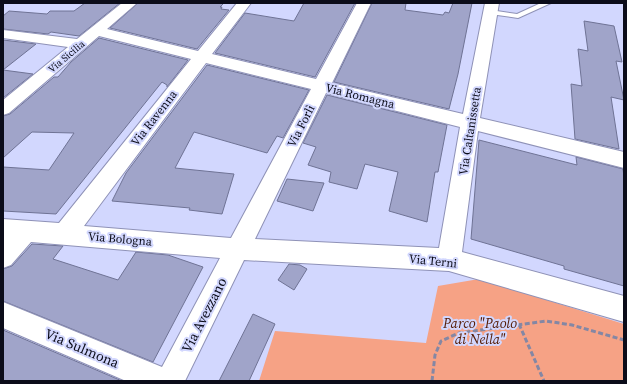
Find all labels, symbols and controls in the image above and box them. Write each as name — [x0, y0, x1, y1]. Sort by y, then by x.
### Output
street label: Via Sicilia — [45, 37, 88, 75]
street label: Via Romagna — [324, 80, 397, 113]
street label: Via Caltanissetta — [455, 85, 485, 176]
street label: Via Ravenna — [127, 86, 181, 149]
street label: Via Forlì — [284, 102, 319, 150]
street label: Via Bologna — [87, 228, 153, 250]
street label: Via Terni — [408, 251, 458, 272]
street label: Via Avezzano — [176, 274, 232, 356]
park label: Parco "Paolo di Nella" — [442, 313, 517, 349]
street label: Via Sulmona — [42, 323, 123, 373]

